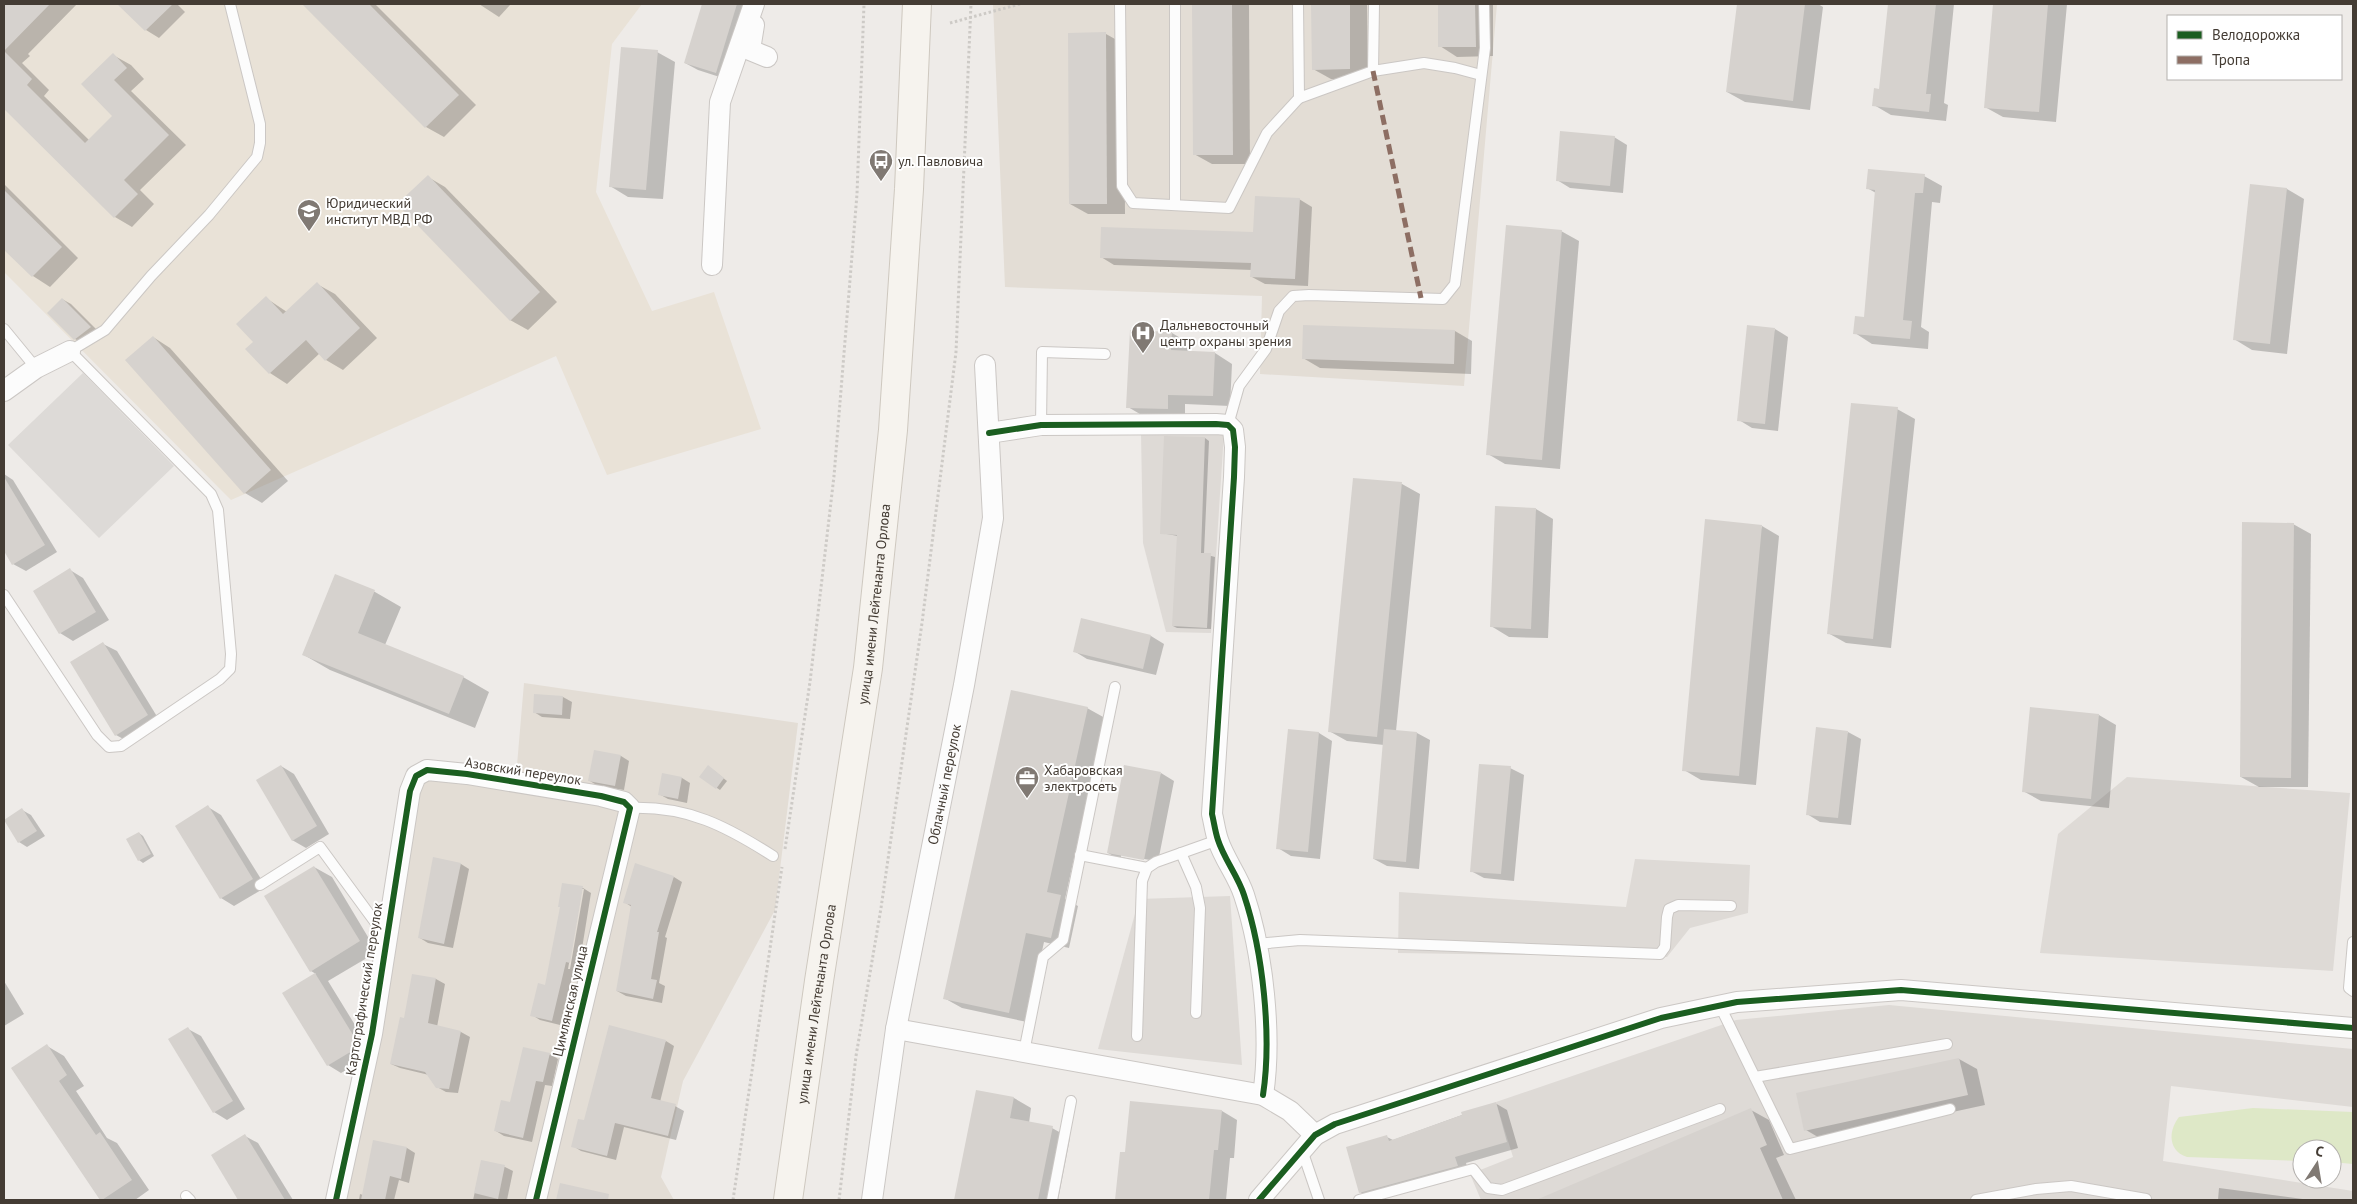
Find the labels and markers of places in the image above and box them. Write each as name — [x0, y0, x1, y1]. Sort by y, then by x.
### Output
bus stop icon: ул. Павловича — [868, 148, 894, 182]
place label: ул. Павловича — [898, 152, 983, 170]
place label: Юридический институт МВД РФ — [326, 194, 432, 228]
school or university icon: Юридический институт МВД РФ — [296, 198, 322, 232]
place label: Дальневосточный центр охраны зрения — [1160, 316, 1291, 350]
hospital icon: Дальневосточный центр охраны зрения — [1130, 320, 1156, 354]
place label: Хабаровская электросеть — [1044, 761, 1123, 795]
office icon: Хабаровская электросеть — [1014, 765, 1040, 799]

